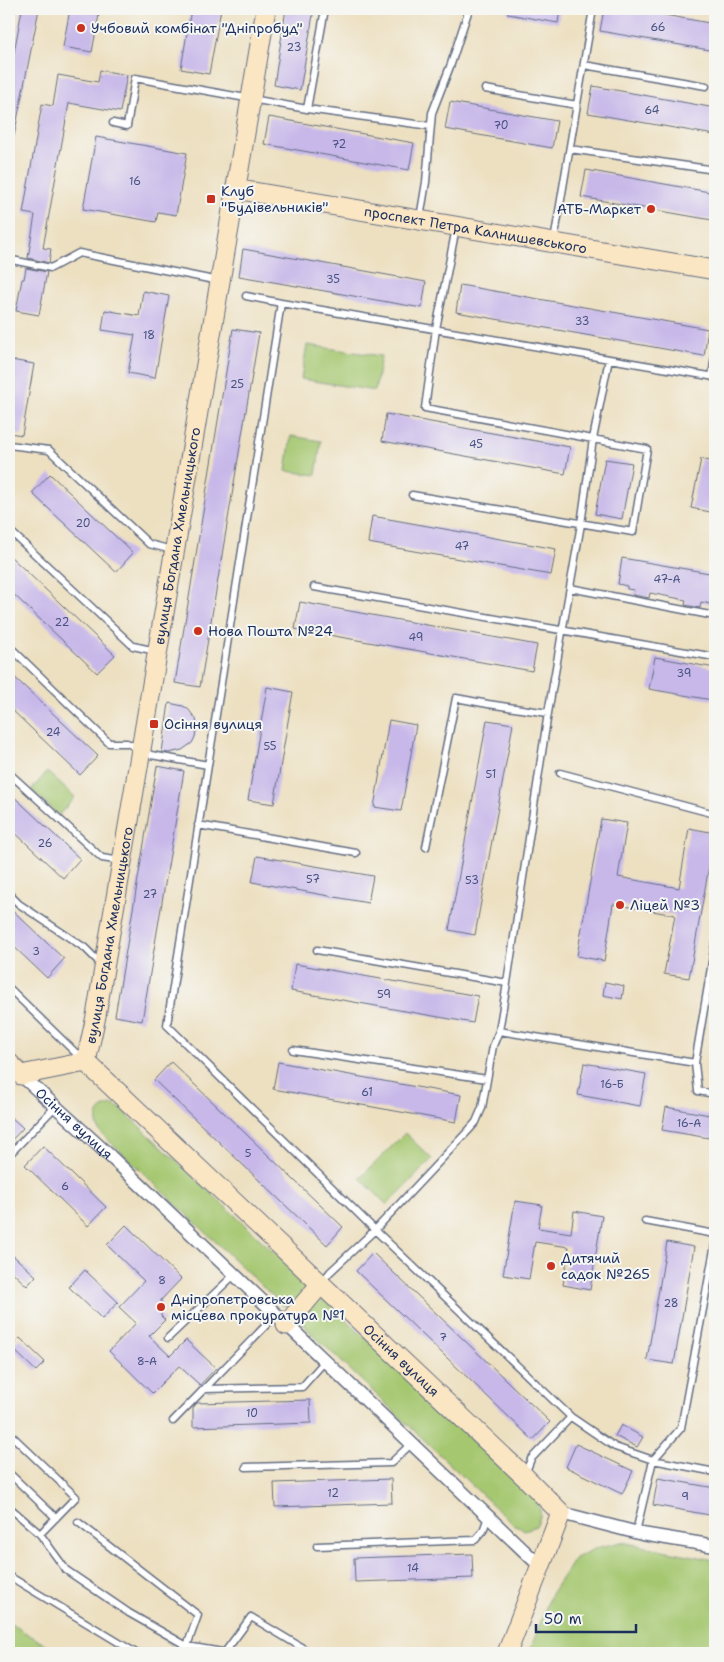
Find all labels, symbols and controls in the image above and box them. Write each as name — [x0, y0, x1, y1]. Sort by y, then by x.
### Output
place label: Учбовий комбінат "Дніпробуд" — [91, 19, 303, 37]
house number: 66 — [650, 20, 666, 35]
marker: Учбовий комбінат "Дніпробуд" — [75, 22, 87, 34]
house number: 23 — [287, 40, 301, 55]
house number: 64 — [644, 103, 660, 118]
house number: 70 — [493, 118, 509, 133]
house number: 72 — [332, 137, 346, 152]
house number: 16 — [129, 174, 141, 189]
place label: Клуб "Будівельників" — [221, 182, 329, 216]
marker: Клуб "Будівельників" — [205, 193, 217, 205]
place label: АТБ-Маркет — [557, 200, 642, 218]
street label: проспект Петра Калнишевського — [363, 202, 588, 257]
marker: АТБ-Маркет — [645, 203, 657, 215]
house number: 35 — [326, 272, 340, 287]
house number: 33 — [575, 314, 589, 329]
house number: 18 — [143, 328, 155, 343]
house number: 25 — [230, 377, 244, 392]
street label: вулиця Богдана Хмельницького — [150, 426, 204, 646]
house number: 45 — [469, 437, 483, 452]
house number: 20 — [75, 516, 91, 531]
house number: 47 — [455, 539, 470, 554]
house number: 47-А — [654, 572, 680, 587]
house number: 22 — [55, 615, 69, 630]
place label: Нова Пошта №24 — [208, 622, 333, 640]
marker: Нова Пошта №24 — [192, 625, 204, 637]
house number: 49 — [409, 630, 423, 645]
house number: 39 — [677, 666, 691, 681]
place label: Осіння вулиця — [164, 715, 262, 733]
marker: Осіння вулиця — [148, 718, 160, 730]
house number: 24 — [46, 725, 61, 740]
house number: 55 — [263, 739, 277, 754]
house number: 51 — [486, 767, 496, 782]
street label: вулиця Богдана Хмельницького — [81, 825, 137, 1045]
house number: 26 — [38, 836, 52, 851]
house number: 57 — [306, 872, 320, 887]
house number: 53 — [465, 873, 479, 888]
house number: 27 — [143, 887, 158, 902]
place label: Ліцей №3 — [630, 896, 700, 914]
marker: Ліцей №3 — [614, 899, 626, 911]
house number: 3 — [32, 944, 40, 959]
house number: 59 — [377, 987, 391, 1002]
house number: 16-Б — [600, 1077, 624, 1092]
street label: Осіння вулиця — [32, 1084, 117, 1163]
house number: 61 — [361, 1085, 373, 1100]
house number: 16-А — [677, 1116, 701, 1131]
house number: 5 — [245, 1146, 252, 1161]
house number: 6 — [61, 1179, 69, 1194]
place label: Дитячий садок №265 — [561, 1249, 650, 1283]
marker: Дитячий садок №265 — [545, 1260, 557, 1272]
house number: 8 — [158, 1273, 166, 1288]
place label: Дніпропетровська місцева прокуратура №1 — [171, 1290, 345, 1324]
house number: 28 — [663, 1296, 679, 1311]
marker: Дніпропетровська місцева прокуратура №1 — [155, 1301, 167, 1313]
street label: Осіння вулиця — [360, 1320, 443, 1400]
house number: 7 — [439, 1330, 447, 1345]
house number: 8-А — [137, 1354, 157, 1369]
house number: 10 — [246, 1406, 258, 1421]
house number: 12 — [327, 1486, 339, 1501]
house number: 9 — [681, 1489, 689, 1504]
house number: 14 — [407, 1561, 419, 1576]
scale bar — [536, 1602, 636, 1634]
text: 50 m — [544, 1609, 582, 1629]

